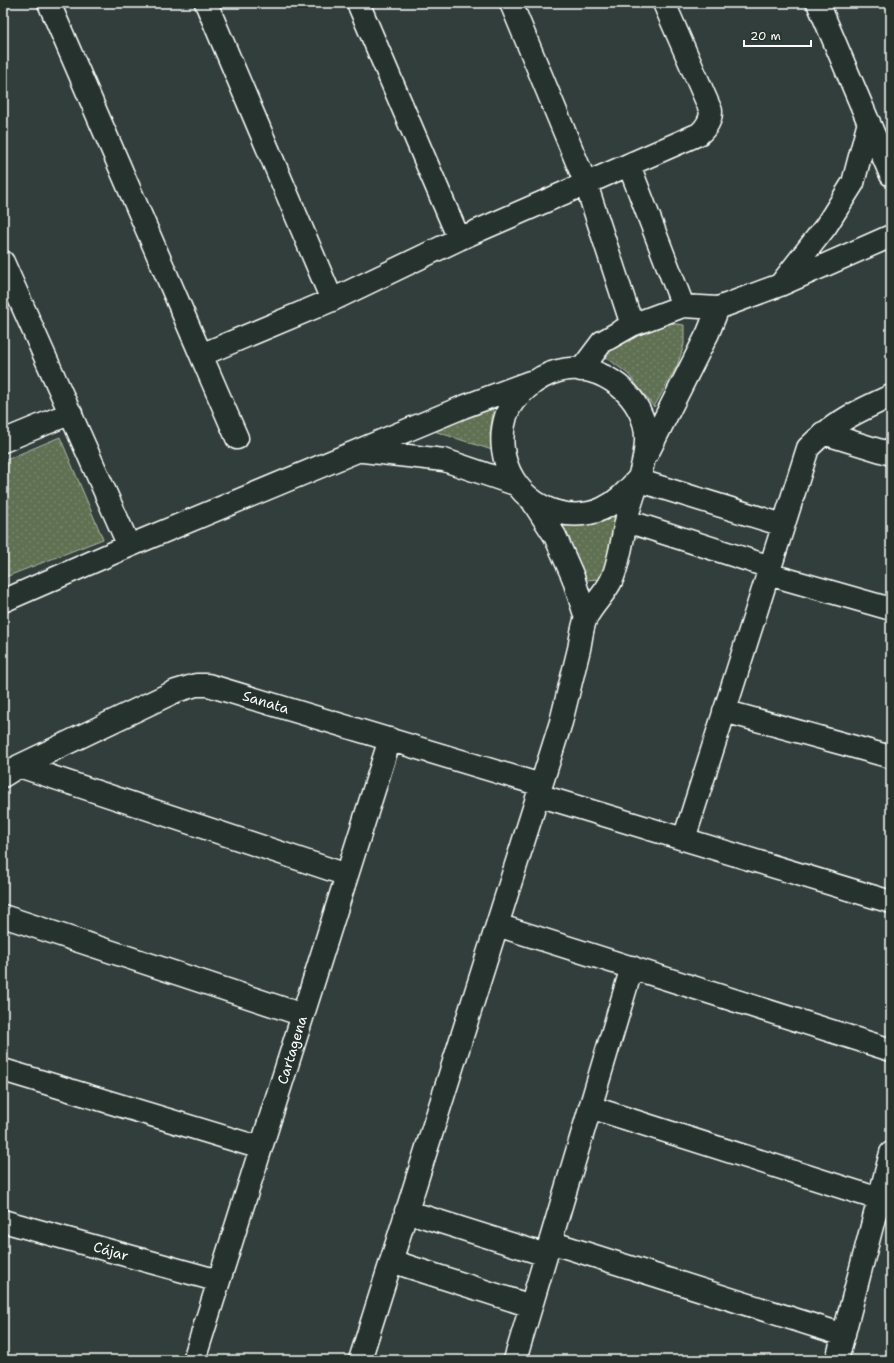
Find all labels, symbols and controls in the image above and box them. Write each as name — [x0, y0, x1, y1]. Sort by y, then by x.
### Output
scale bar — [744, 22, 811, 48]
text: 20 m — [750, 28, 781, 44]
street label: Sanata — [240, 686, 292, 718]
street label: Cartagena — [273, 1013, 311, 1087]
street label: Cájar — [91, 1237, 131, 1265]

